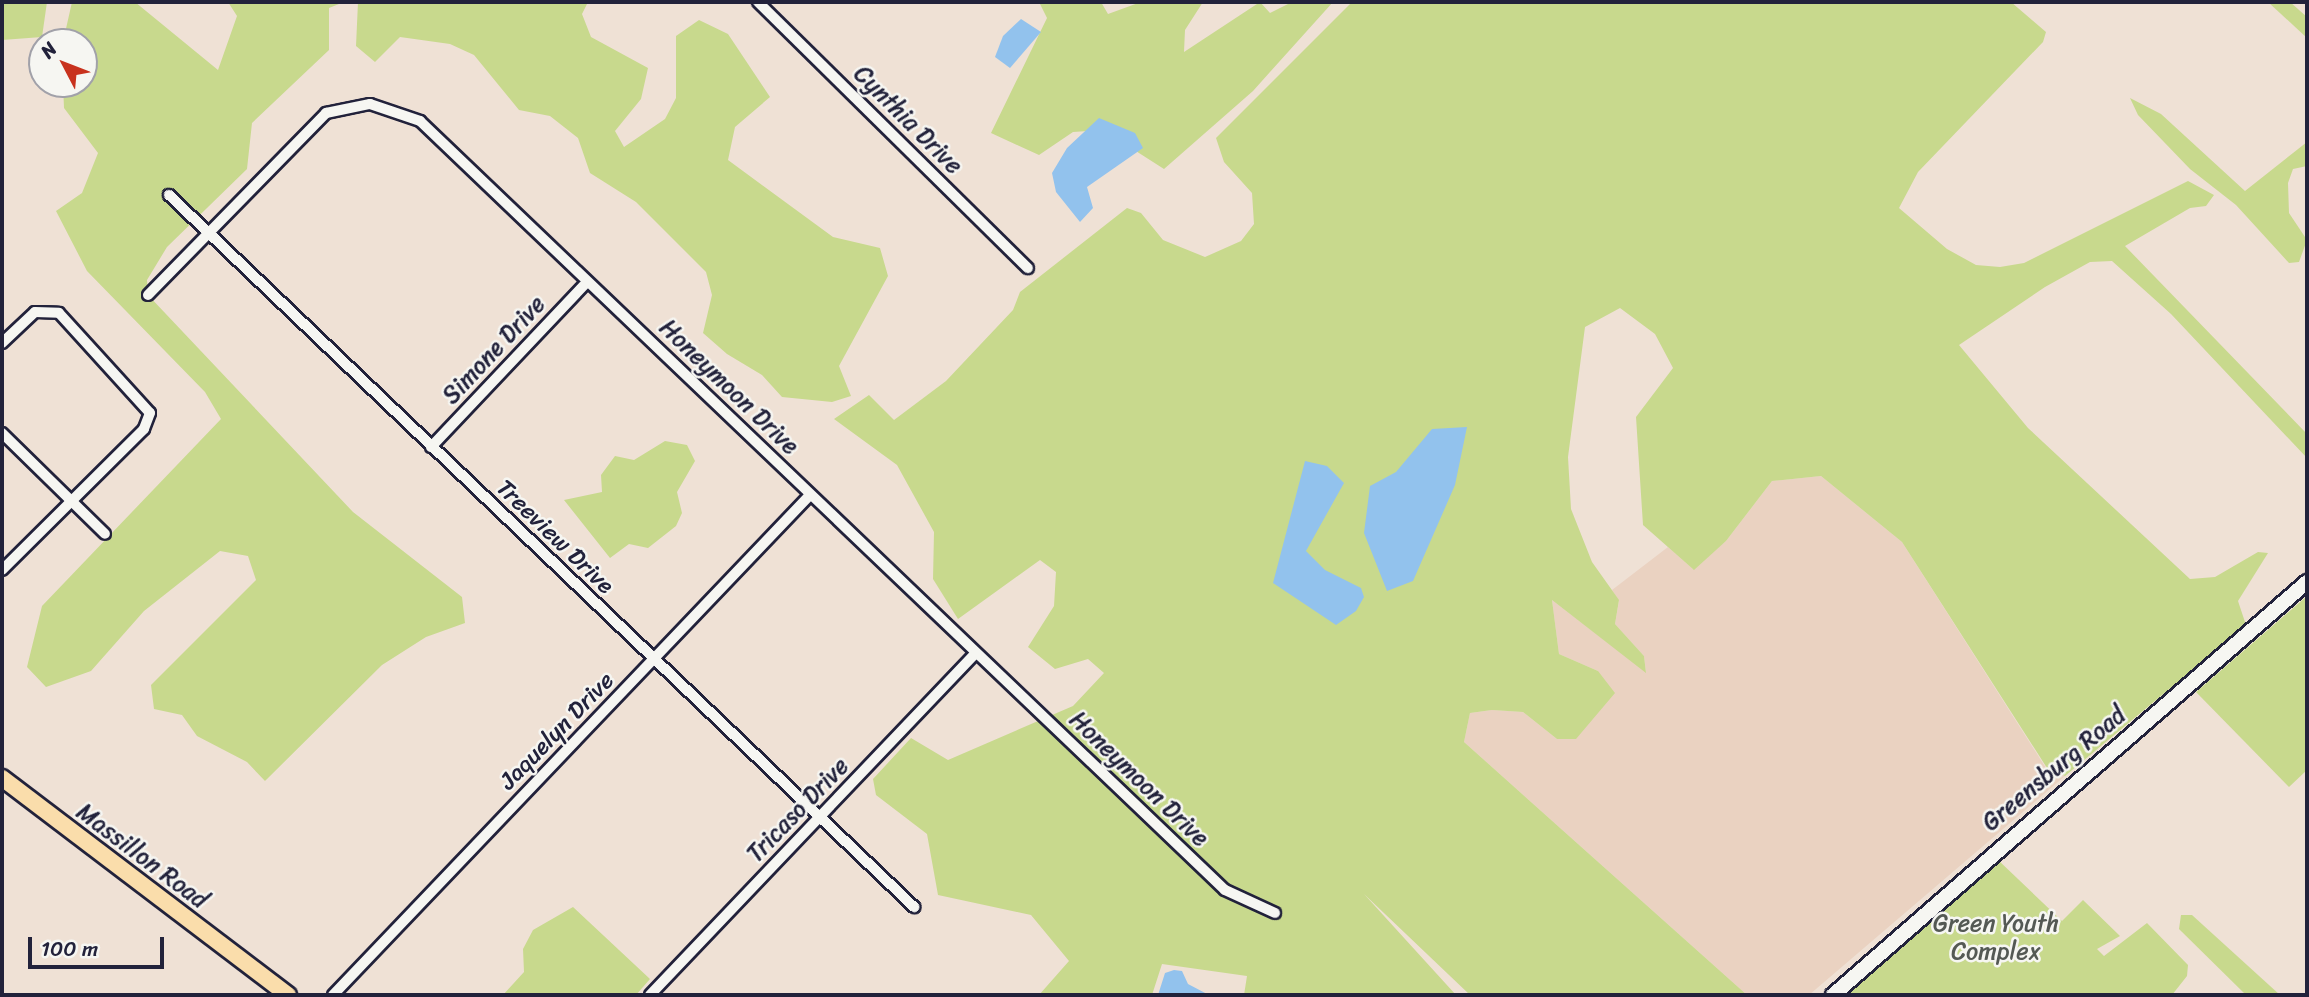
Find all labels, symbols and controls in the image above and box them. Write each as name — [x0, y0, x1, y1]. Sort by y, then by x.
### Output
north arrow — [28, 28, 98, 98]
text: N — [32, 34, 65, 66]
street label: Cynthia Drive — [848, 60, 968, 180]
street label: Simone Drive — [437, 290, 551, 410]
street label: Honeymoon Drive — [653, 313, 805, 461]
street label: Treeview Drive — [490, 474, 620, 600]
street label: Jaquelyn Drive — [494, 666, 620, 796]
street label: Greensburg Road — [1977, 701, 2131, 837]
street label: Honeymoon Drive — [1063, 705, 1215, 853]
street label: Tricaso Drive — [741, 752, 855, 868]
street label: Massillon Road — [71, 797, 213, 915]
park label: Green Youth Complex — [1932, 910, 2060, 966]
scale bar — [32, 923, 168, 967]
text: 100 m — [41, 930, 98, 968]

